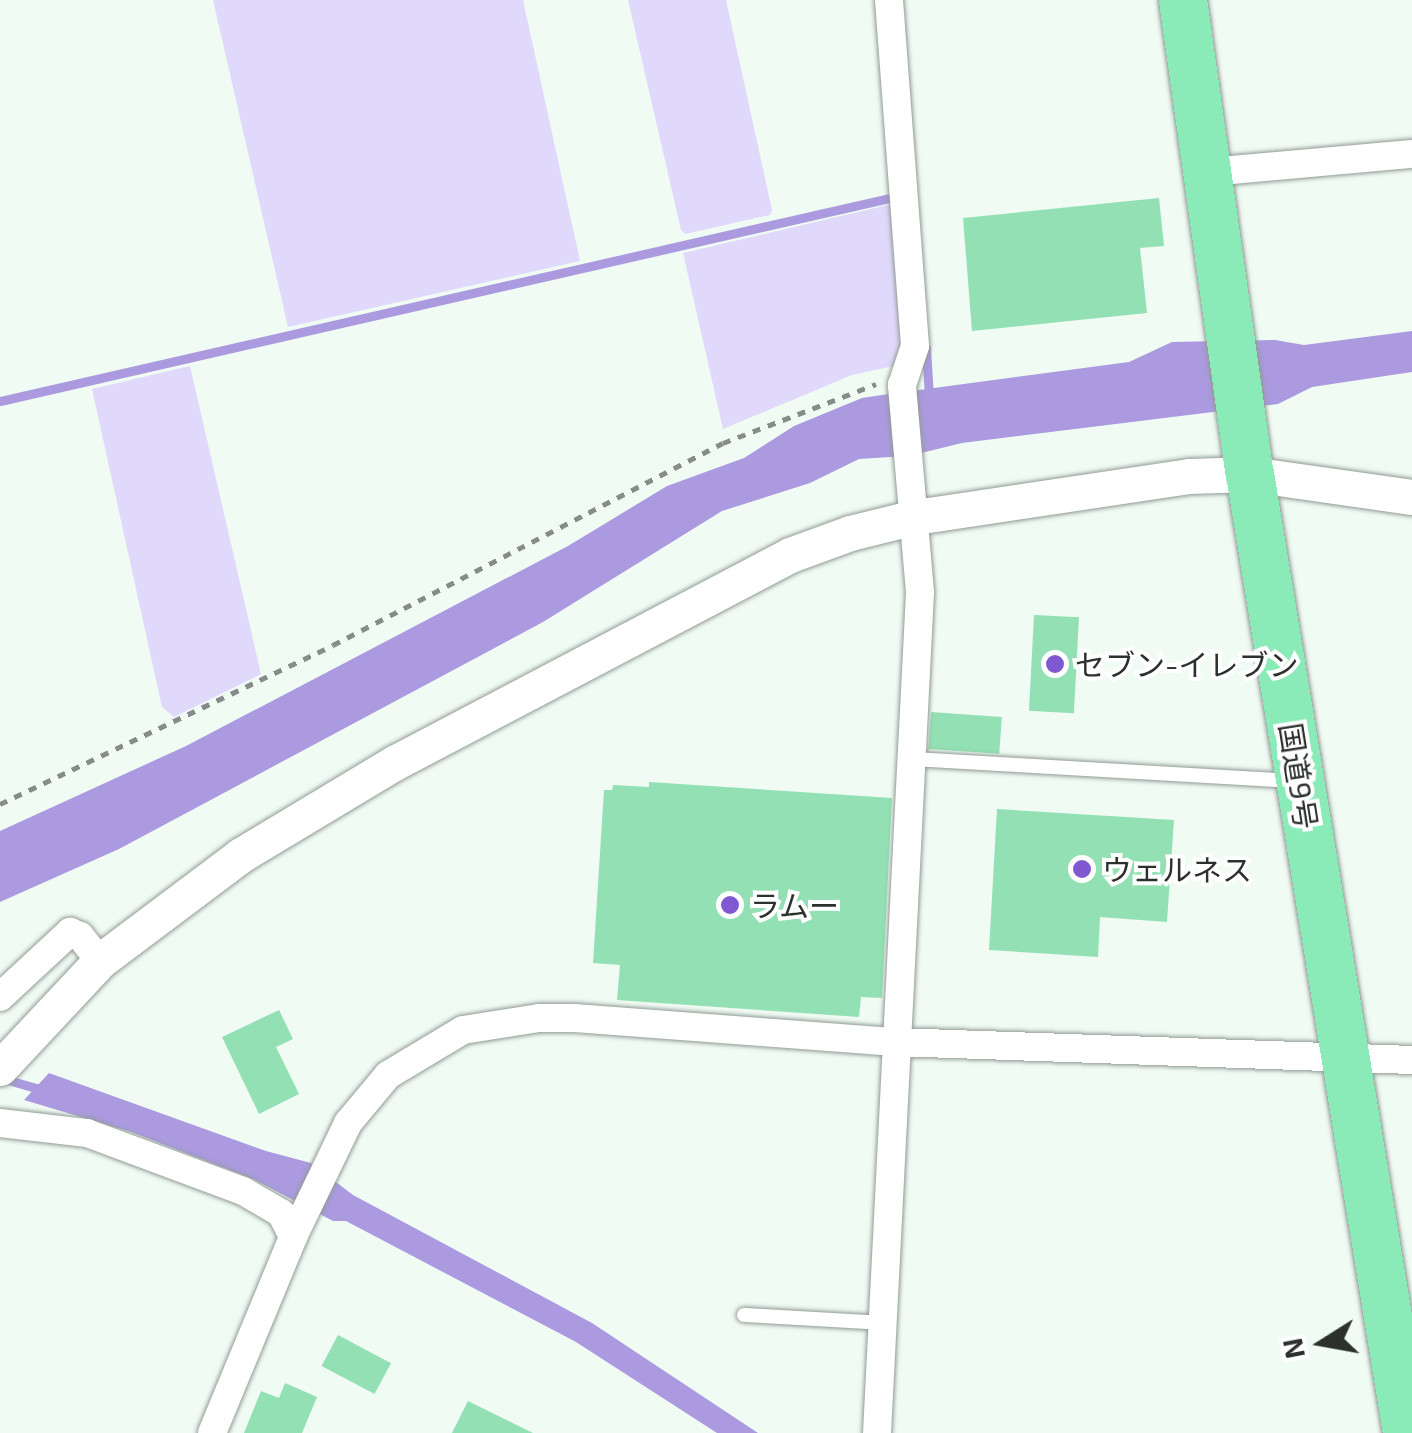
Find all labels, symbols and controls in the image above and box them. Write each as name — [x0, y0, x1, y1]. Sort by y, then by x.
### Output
place label: セブン-イレブン — [1075, 646, 1298, 682]
marker: セブン-イレブン — [1044, 653, 1066, 675]
street label: 国道9号 — [1273, 720, 1325, 832]
place label: ウェルネス — [1102, 851, 1252, 887]
marker: ウェルネス — [1071, 858, 1093, 880]
place label: ラムー — [750, 887, 840, 923]
marker: ラムー — [719, 894, 741, 916]
north arrow — [1272, 1293, 1372, 1393]
text: N — [1274, 1336, 1311, 1362]

